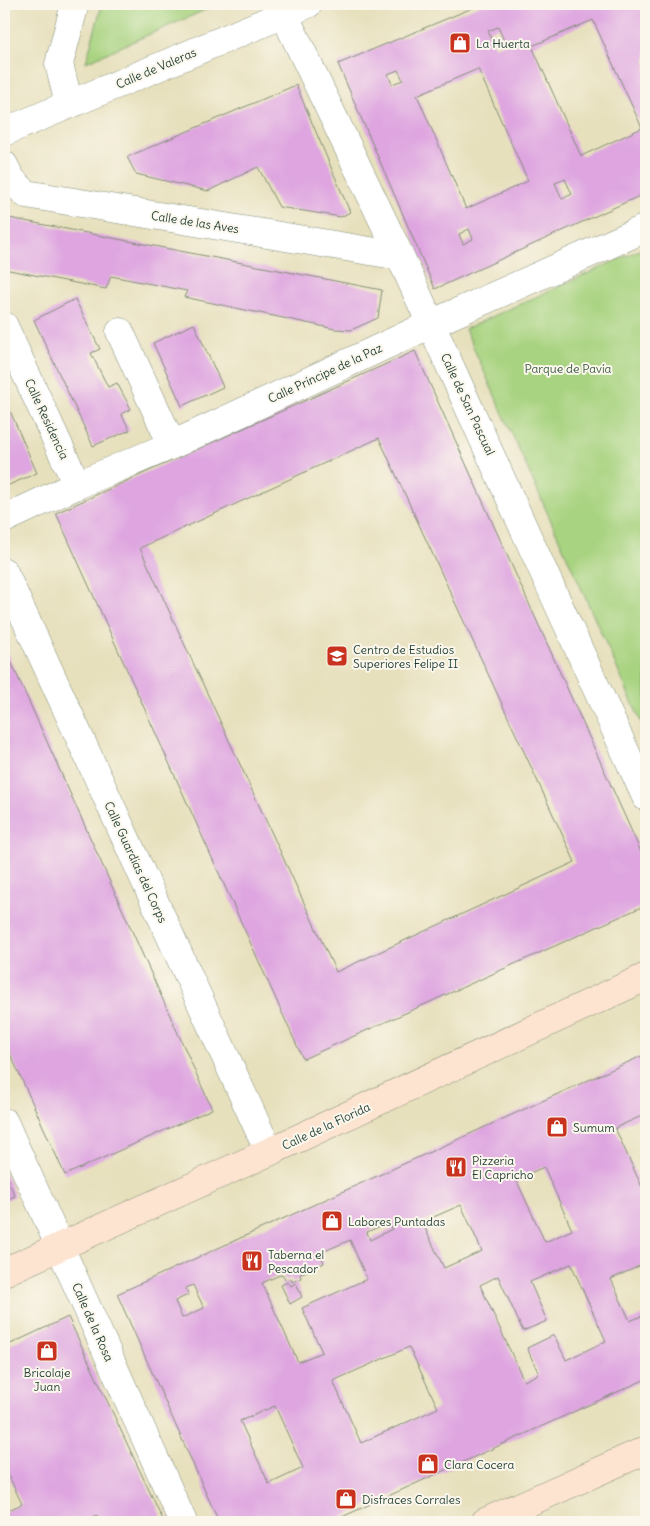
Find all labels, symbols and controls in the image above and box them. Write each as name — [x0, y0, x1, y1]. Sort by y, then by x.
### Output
shop icon: La Huerta — [448, 31, 472, 55]
place label: La Huerta — [476, 36, 530, 51]
street label: Calle de Valeras — [114, 44, 198, 92]
street label: Calle de las Aves — [150, 208, 240, 236]
street label: Calle Príncipe de la Paz — [266, 340, 385, 406]
street label: Calle de San Pascual — [438, 351, 498, 457]
park label: Parque de Pavía — [525, 361, 612, 376]
street label: Calle Residencia — [22, 376, 72, 462]
place label: Centro de Estudios Superiores Felipe II — [353, 642, 458, 671]
school or university icon: Centro de Estudios Superiores Felipe II — [325, 644, 349, 668]
street label: Calle Guardias del Corps — [101, 799, 171, 925]
street label: Calle de la Florida — [279, 1099, 373, 1153]
shop icon: Sumum — [545, 1115, 569, 1139]
place label: Sumum — [573, 1120, 615, 1135]
place label: Pizzeria El Capricho — [472, 1153, 534, 1182]
restaurant icon: Pizzeria El Capricho — [444, 1155, 468, 1179]
shop icon: Labores Puntadas — [320, 1209, 344, 1233]
place label: Labores Puntadas — [348, 1214, 445, 1229]
place label: Taberna el Pescador — [268, 1247, 324, 1276]
restaurant icon: Taberna el Pescador — [240, 1249, 264, 1273]
street label: Calle de la Rosa — [69, 1280, 117, 1364]
shop icon: Bricolaje Juan — [35, 1339, 59, 1363]
place label: Bricolaje Juan — [24, 1365, 70, 1394]
shop icon: Clara Cocera — [416, 1452, 440, 1476]
place label: Clara Cocera — [444, 1457, 515, 1472]
shop icon: Disfraces Corrales — [334, 1487, 358, 1511]
place label: Disfraces Corrales — [362, 1492, 460, 1507]

